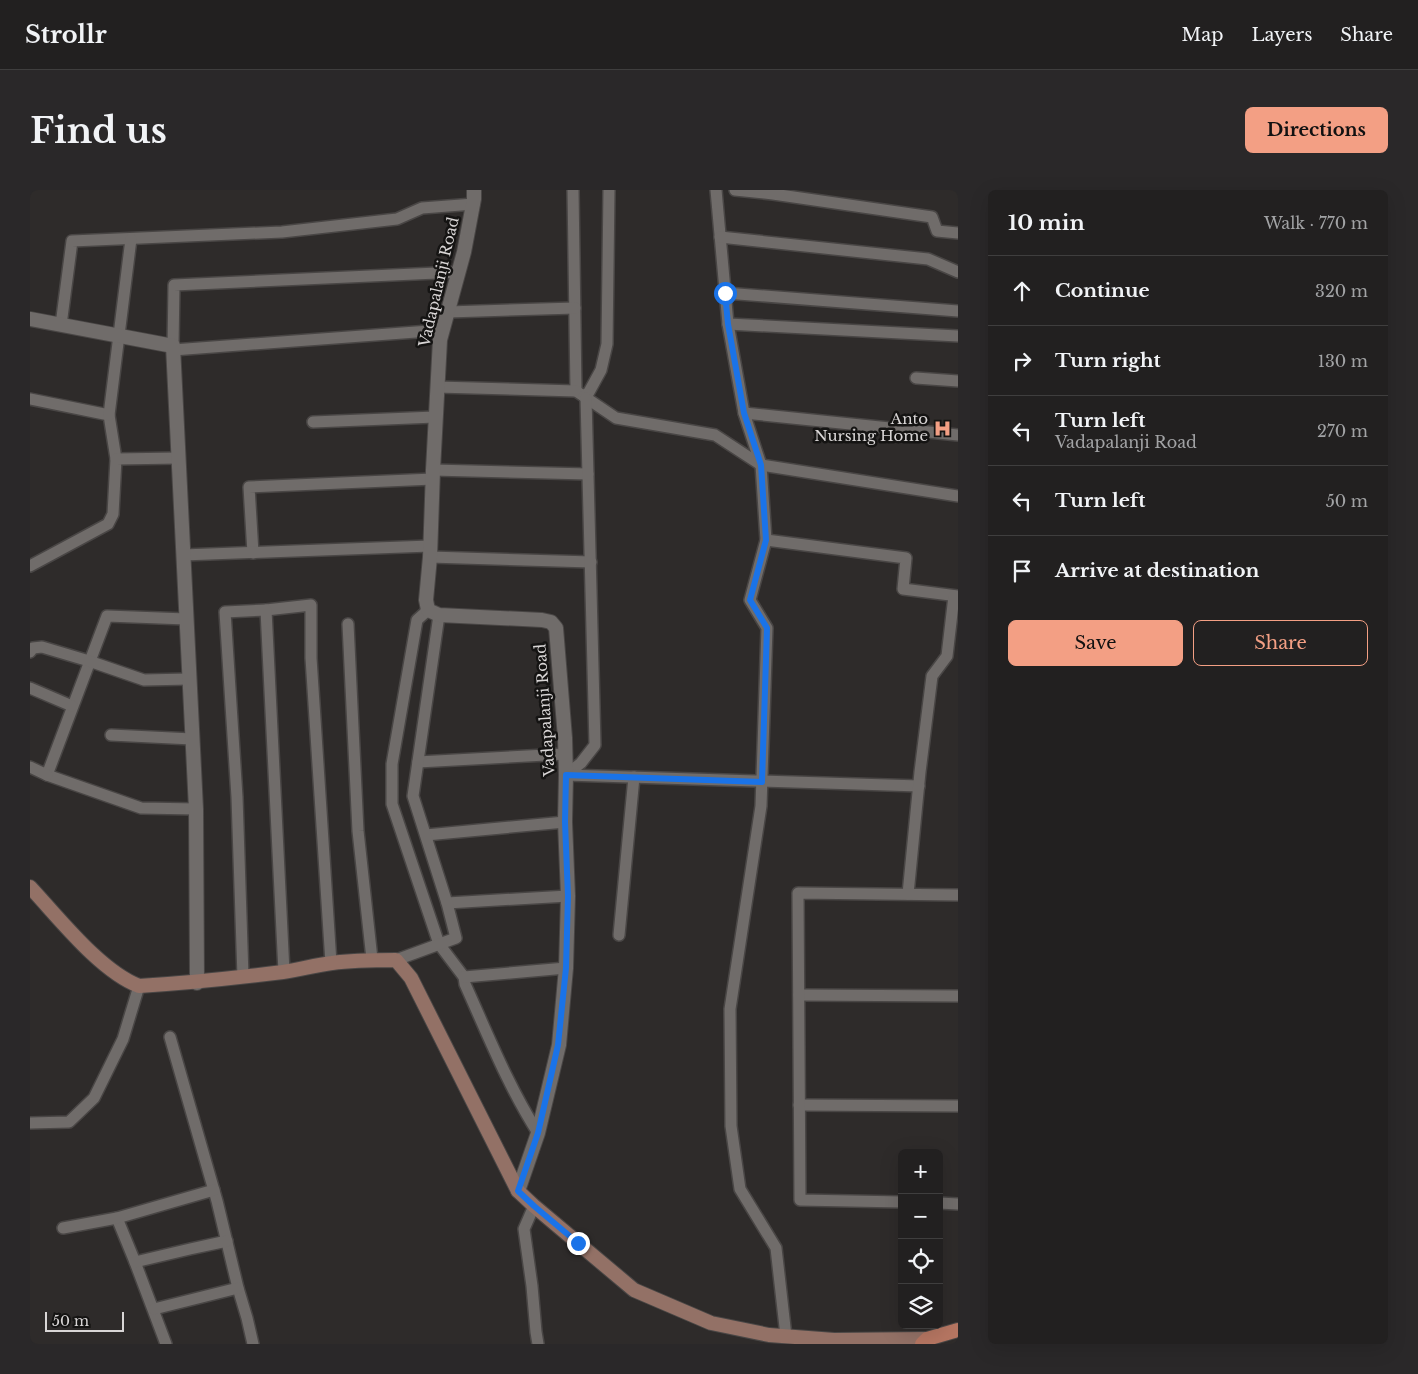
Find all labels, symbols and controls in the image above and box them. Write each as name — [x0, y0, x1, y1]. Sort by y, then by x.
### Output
text: Strollr — [25, 20, 107, 49]
text: Map — [1182, 24, 1223, 46]
text: Layers — [1251, 24, 1312, 46]
text: Share — [1340, 24, 1393, 46]
button: Directions — [1245, 107, 1388, 153]
text: Find us — [30, 109, 167, 152]
text: 10 min — [1008, 210, 1085, 236]
text: Walk · 770 m — [1264, 213, 1368, 233]
street label: Vadapalanji Road — [414, 215, 463, 350]
icon: ahead — [1008, 277, 1036, 305]
text: Continue — [1055, 279, 1150, 302]
text: 320 m — [1315, 281, 1368, 301]
route start — [714, 282, 737, 305]
icon: right — [1008, 347, 1036, 375]
text: Turn right — [1055, 349, 1161, 372]
text: 130 m — [1318, 351, 1368, 371]
place label: Anto Nursing Home — [814, 409, 928, 445]
text: Turn left — [1055, 409, 1146, 432]
icon: left — [1008, 417, 1036, 445]
hospital icon: Anto Nursing Home — [932, 418, 952, 438]
text: 270 m — [1317, 421, 1368, 441]
text: Vadapalanji Road — [1055, 432, 1197, 452]
icon: left — [1008, 487, 1036, 515]
text: Turn left — [1055, 489, 1146, 512]
text: 50 m — [1326, 491, 1368, 511]
icon: arrive — [1008, 557, 1036, 585]
text: Arrive at destination — [1055, 559, 1259, 582]
button: Save — [1008, 620, 1183, 666]
button: Share — [1193, 620, 1368, 666]
street label: Vadapalanji Road — [530, 643, 559, 778]
map controls — [898, 1149, 943, 1329]
button: + — [898, 1149, 943, 1194]
button: − — [898, 1194, 943, 1239]
route end — [567, 1232, 590, 1255]
button: locate — [898, 1239, 943, 1284]
button: layers — [898, 1284, 943, 1329]
scale bar — [45, 1309, 124, 1332]
text: 50 m — [52, 1312, 89, 1330]

